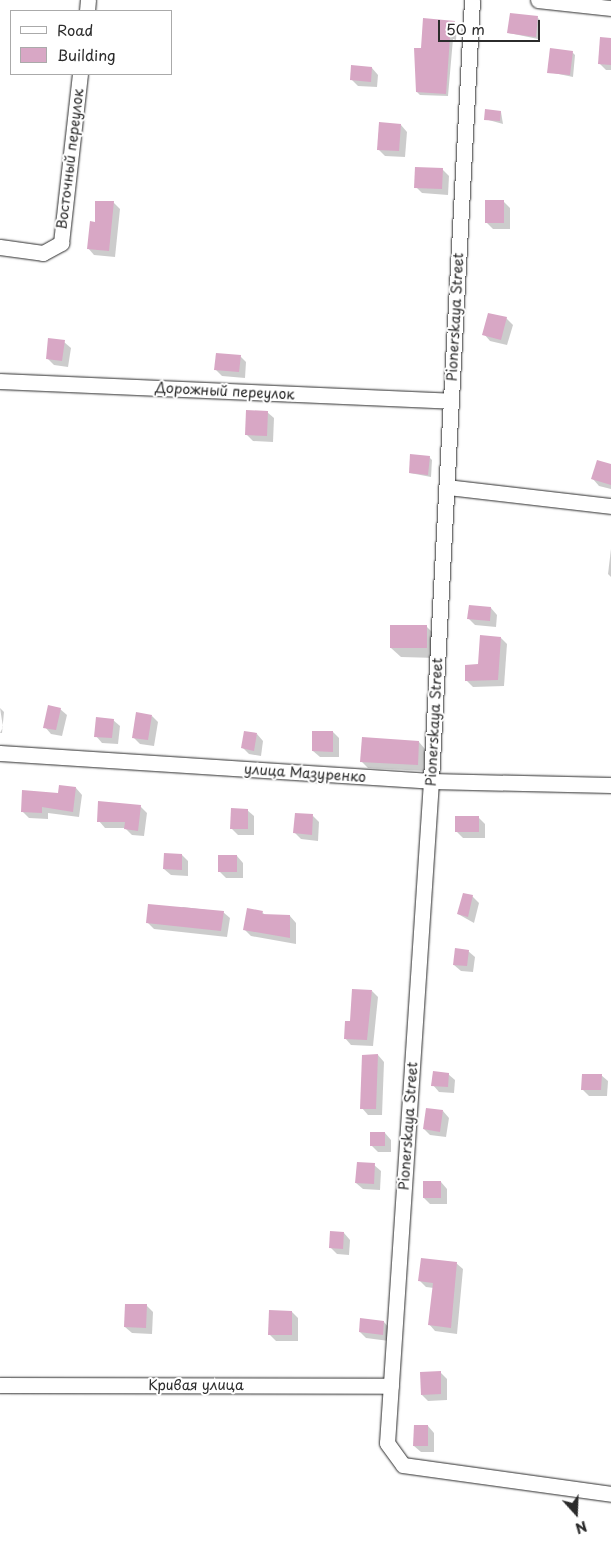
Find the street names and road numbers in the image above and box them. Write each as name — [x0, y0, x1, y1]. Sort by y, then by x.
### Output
street label: Восточный переулок — [53, 88, 87, 230]
street label: Pionerskaya Street — [443, 252, 467, 382]
street label: Дорожный переулок — [155, 379, 295, 403]
street label: Pionerskaya Street — [422, 657, 446, 787]
street label: улица Мазуренко — [243, 760, 367, 786]
street label: Pionerskaya Street — [395, 1061, 421, 1191]
street label: Кривая улица — [148, 1377, 244, 1393]

